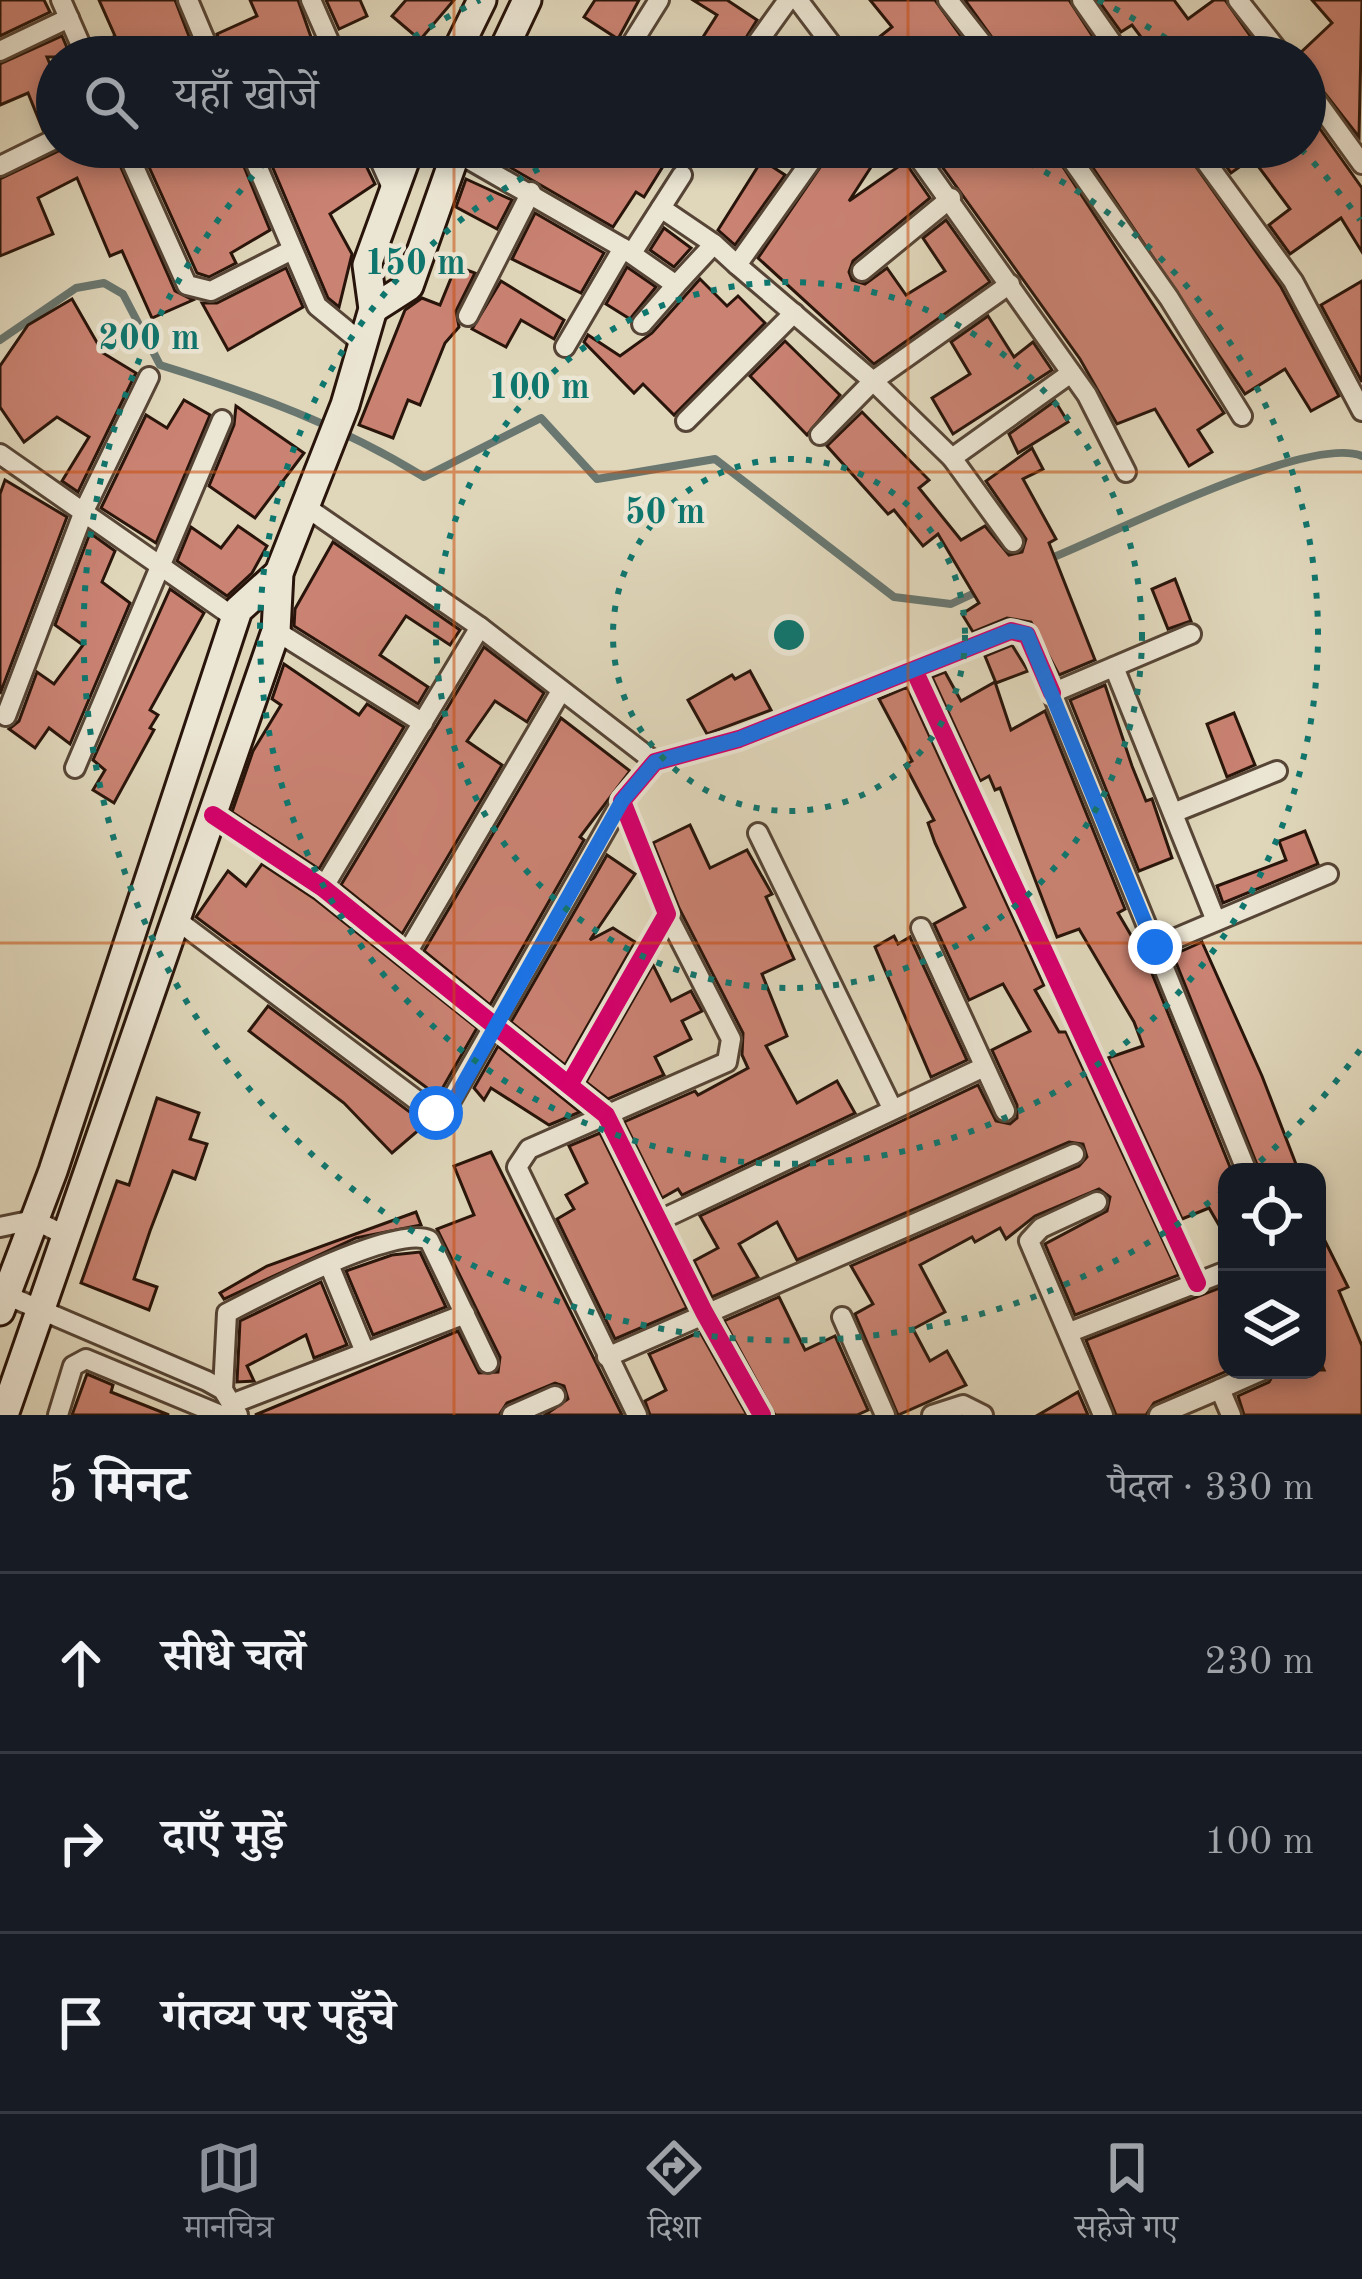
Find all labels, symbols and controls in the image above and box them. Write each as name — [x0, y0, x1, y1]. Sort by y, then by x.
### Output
search box — [36, 36, 1326, 168]
icon: search — [78, 69, 144, 135]
text: यहाँ खोजें — [174, 75, 318, 120]
text: 150 m — [364, 247, 466, 283]
text: 200 m — [98, 322, 200, 358]
text: 100 m — [488, 371, 590, 407]
text: 50 m — [625, 496, 705, 532]
centre of rings — [768, 614, 810, 656]
route end — [1128, 920, 1182, 974]
route start — [409, 1086, 463, 1140]
map controls — [1218, 1163, 1326, 1379]
button: locate — [1218, 1163, 1326, 1271]
button: layers — [1218, 1271, 1326, 1379]
text: 5 मिनट — [48, 1462, 189, 1513]
text: पैदल · 330 m — [1108, 1469, 1314, 1508]
icon: ahead — [48, 1630, 114, 1696]
text: सीधे चलें — [162, 1636, 305, 1681]
text: 230 m — [1204, 1643, 1314, 1682]
icon: right — [48, 1810, 114, 1876]
text: दाएँ मुड़ें — [162, 1816, 285, 1861]
text: 100 m — [1204, 1823, 1314, 1862]
icon: arrive — [48, 1990, 114, 2056]
text: गंतव्य पर पहुँचे — [162, 1996, 395, 2041]
tab: मानचित्र — [184, 2135, 273, 2259]
tab: दिशा — [641, 2135, 707, 2259]
tab: सहेजे गए — [1075, 2135, 1178, 2259]

